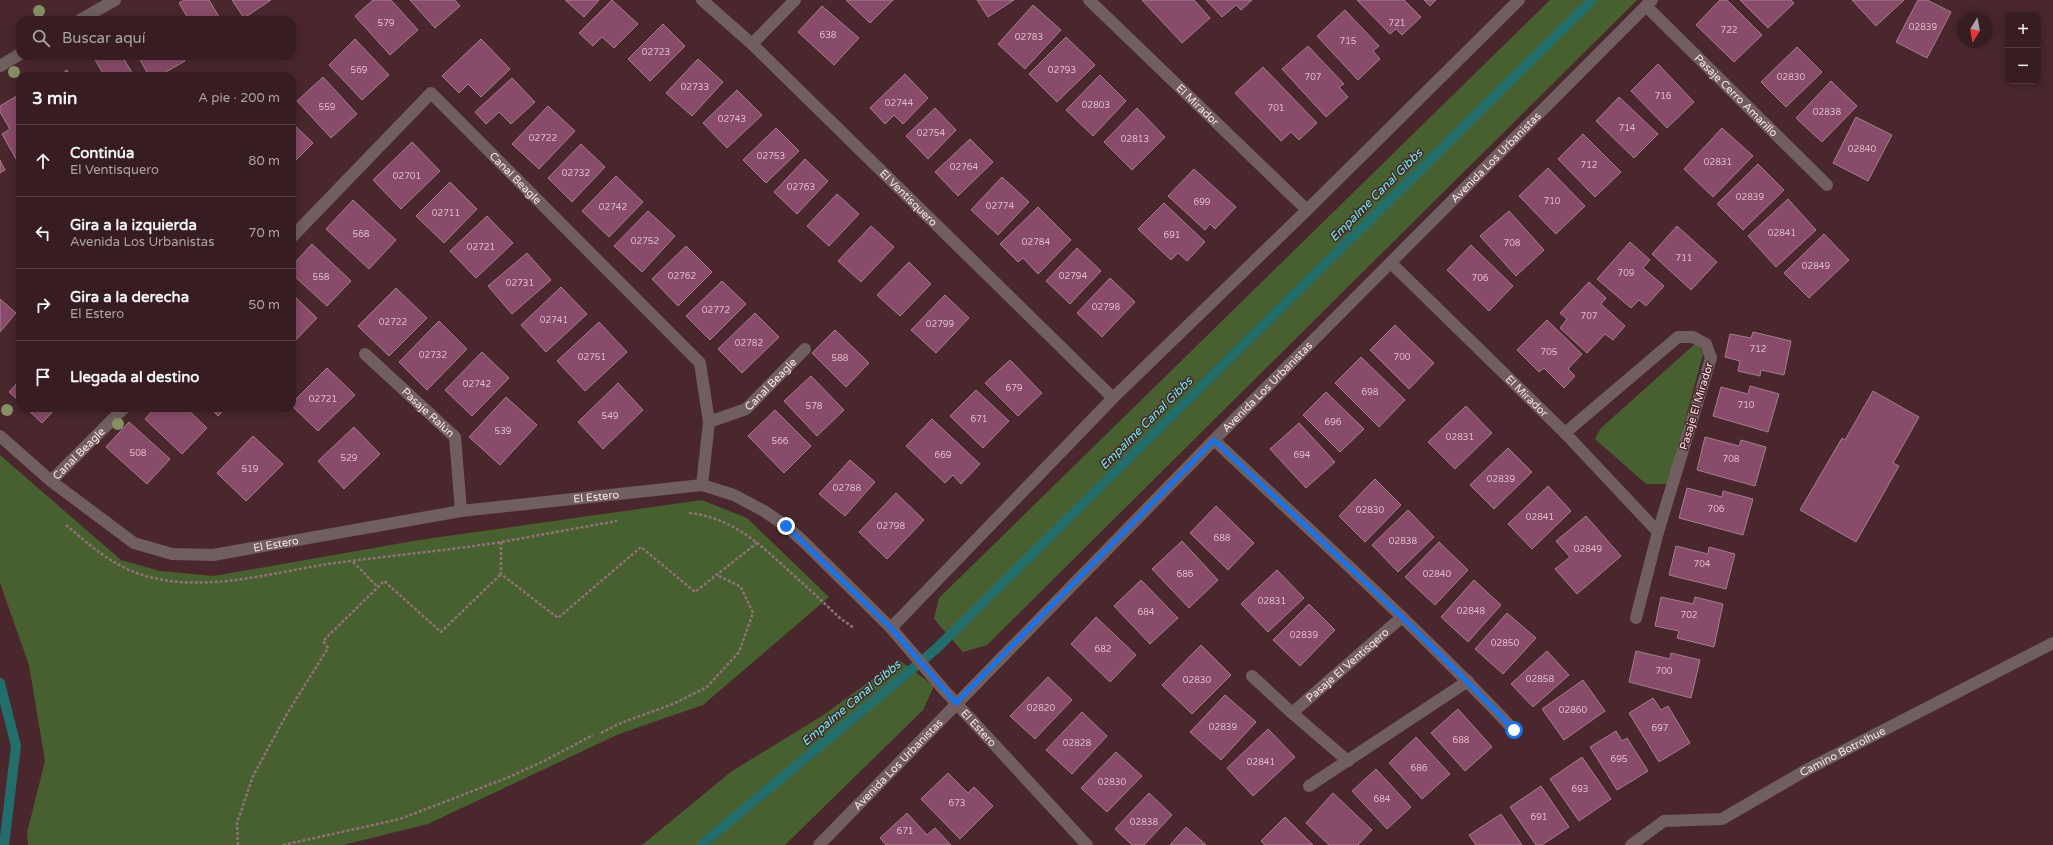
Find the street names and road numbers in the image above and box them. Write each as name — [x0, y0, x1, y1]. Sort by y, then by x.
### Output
street label: Pasaje Cerro Amarillo — [1692, 52, 1780, 140]
street label: El Mirador — [1173, 82, 1222, 129]
street label: Avenida Los Urbanistas — [1448, 109, 1544, 205]
street label: Canal Beagle — [487, 149, 544, 207]
street label: El Ventisquero — [877, 167, 940, 229]
street label: Avenida Los Urbanistas — [1220, 339, 1315, 435]
street label: Canal Beagle — [742, 356, 799, 413]
street label: Pasaje El Mirador — [1677, 360, 1716, 451]
street label: El Mirador — [1503, 373, 1551, 420]
street label: Pasaje Ralún — [399, 385, 457, 440]
street label: Canal Beagle — [50, 425, 108, 483]
street label: El Estero — [573, 488, 620, 506]
street label: El Estero — [252, 534, 300, 555]
street label: Pasaje El Ventisqero — [1304, 625, 1392, 705]
street label: El Estero — [958, 707, 999, 750]
street label: Avenida Los Urbanistas — [851, 716, 946, 813]
street label: Camino Botrolhue — [1798, 724, 1888, 779]

